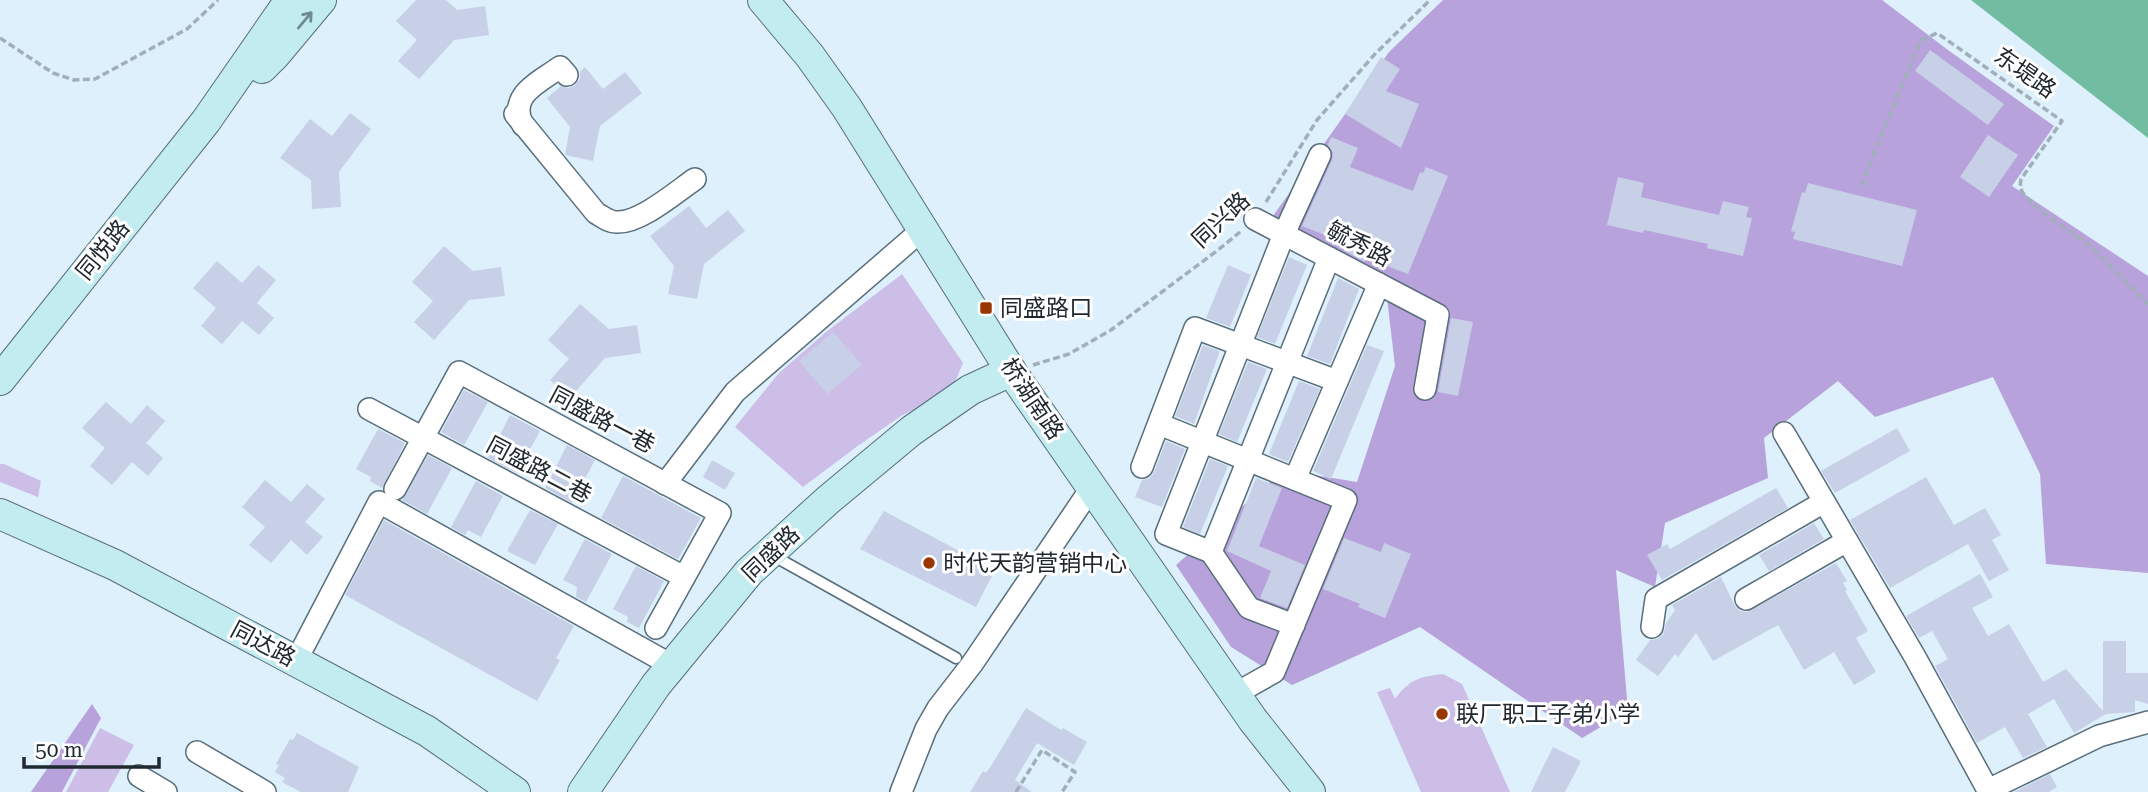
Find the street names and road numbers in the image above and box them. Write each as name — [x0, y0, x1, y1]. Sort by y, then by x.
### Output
street label: 东堤路 — [1989, 42, 2061, 104]
street label: 同兴路 — [1187, 187, 1255, 253]
street label: 同悦路 — [71, 215, 135, 285]
street label: 毓秀路 — [1322, 216, 1396, 272]
street label: 桥湖南路 — [995, 353, 1069, 445]
street label: 同盛路一巷 — [545, 381, 659, 459]
street label: 同盛路二巷 — [482, 431, 596, 509]
street label: 同盛路 — [737, 520, 805, 588]
street label: 同达路 — [226, 616, 300, 672]

